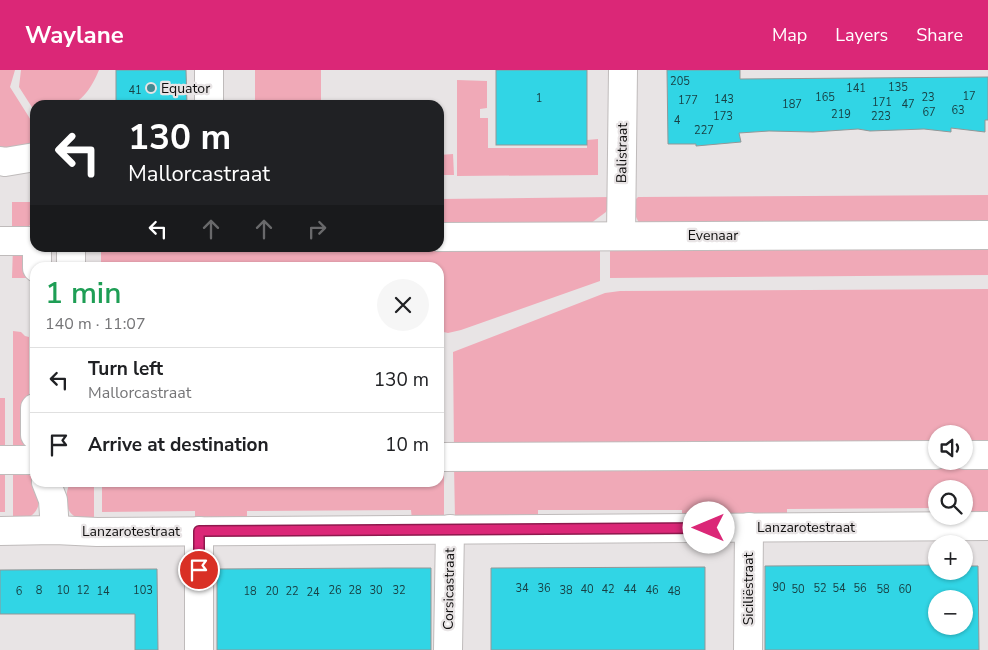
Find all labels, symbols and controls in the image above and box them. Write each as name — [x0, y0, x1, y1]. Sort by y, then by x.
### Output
text: Waylane — [25, 19, 124, 51]
text: Map — [772, 23, 807, 47]
text: Layers — [835, 23, 888, 47]
text: Share — [916, 23, 963, 47]
house number: 205 — [670, 74, 690, 89]
place label: Equator — [161, 79, 210, 98]
house number: 135 — [888, 80, 908, 95]
house number: 141 — [846, 81, 866, 96]
marker: Equator — [145, 82, 157, 94]
house number: 41 — [128, 83, 142, 98]
house number: 17 — [962, 89, 976, 104]
house number: 165 — [815, 90, 835, 105]
house number: 23 — [921, 90, 935, 105]
house number: 1 — [536, 91, 542, 106]
house number: 143 — [714, 92, 734, 107]
house number: 177 — [678, 93, 698, 108]
house number: 171 — [872, 95, 892, 110]
house number: 187 — [782, 97, 802, 112]
house number: 47 — [901, 97, 915, 112]
house number: 63 — [951, 103, 965, 118]
house number: 67 — [922, 105, 936, 120]
house number: 219 — [831, 107, 851, 122]
house number: 173 — [713, 109, 733, 124]
house number: 223 — [871, 109, 891, 124]
house number: 4 — [674, 113, 681, 128]
text: 130 m — [128, 114, 231, 161]
icon: left — [45, 120, 110, 185]
street label: Balistraat — [612, 122, 632, 183]
house number: 227 — [694, 123, 714, 138]
text: Mallorcastraat — [128, 159, 270, 189]
icon: left — [144, 215, 172, 243]
icon: ahead — [197, 215, 225, 243]
icon: ahead — [250, 215, 278, 243]
icon: right — [303, 215, 331, 243]
street label: Evenaar — [688, 226, 738, 245]
text: 1 min — [45, 273, 121, 314]
button: close — [377, 279, 429, 331]
text: 140 m · 11:07 — [45, 313, 146, 335]
text: Turn left — [88, 356, 163, 382]
icon: left — [45, 366, 73, 394]
text: 130 m — [374, 367, 429, 393]
text: Mallorcastraat — [88, 382, 191, 404]
map controls — [928, 425, 973, 635]
button: sound — [928, 425, 973, 470]
icon: arrive — [45, 431, 73, 459]
text: Arrive at destination — [88, 432, 269, 458]
text: 10 m — [385, 432, 429, 458]
button: search — [928, 480, 973, 525]
position arrow — [682, 501, 734, 553]
street label: Lanzarotestraat — [757, 518, 855, 537]
street label: Lanzarotestraat — [82, 522, 180, 541]
button: + — [928, 535, 973, 580]
street label: Corsicastraat — [439, 548, 459, 630]
pin — [178, 549, 220, 591]
street label: Siciliëstraat — [739, 553, 758, 625]
icon: arrive — [185, 556, 213, 584]
house number: 90 — [772, 580, 786, 595]
house number: 34 — [515, 581, 529, 596]
house number: 36 — [537, 581, 551, 596]
house number: 52 — [813, 581, 827, 596]
house number: 54 — [832, 581, 846, 596]
house number: 56 — [853, 581, 867, 596]
house number: 40 — [580, 582, 594, 597]
house number: 42 — [601, 582, 615, 597]
house number: 44 — [623, 582, 637, 597]
house number: 50 — [791, 582, 805, 597]
house number: 58 — [876, 582, 890, 597]
house number: 60 — [898, 582, 912, 597]
house number: 8 — [36, 583, 43, 598]
house number: 10 — [56, 583, 70, 598]
house number: 12 — [76, 583, 90, 598]
house number: 103 — [133, 583, 153, 598]
house number: 26 — [328, 583, 342, 598]
house number: 28 — [348, 583, 362, 598]
house number: 30 — [369, 583, 383, 598]
house number: 32 — [392, 583, 406, 598]
house number: 38 — [559, 583, 573, 598]
house number: 46 — [645, 583, 659, 598]
house number: 6 — [16, 584, 23, 599]
house number: 14 — [96, 584, 110, 599]
house number: 18 — [243, 584, 257, 599]
house number: 20 — [265, 584, 279, 599]
house number: 22 — [285, 584, 299, 599]
house number: 48 — [667, 584, 681, 599]
house number: 24 — [306, 585, 320, 600]
button: − — [928, 590, 973, 635]

